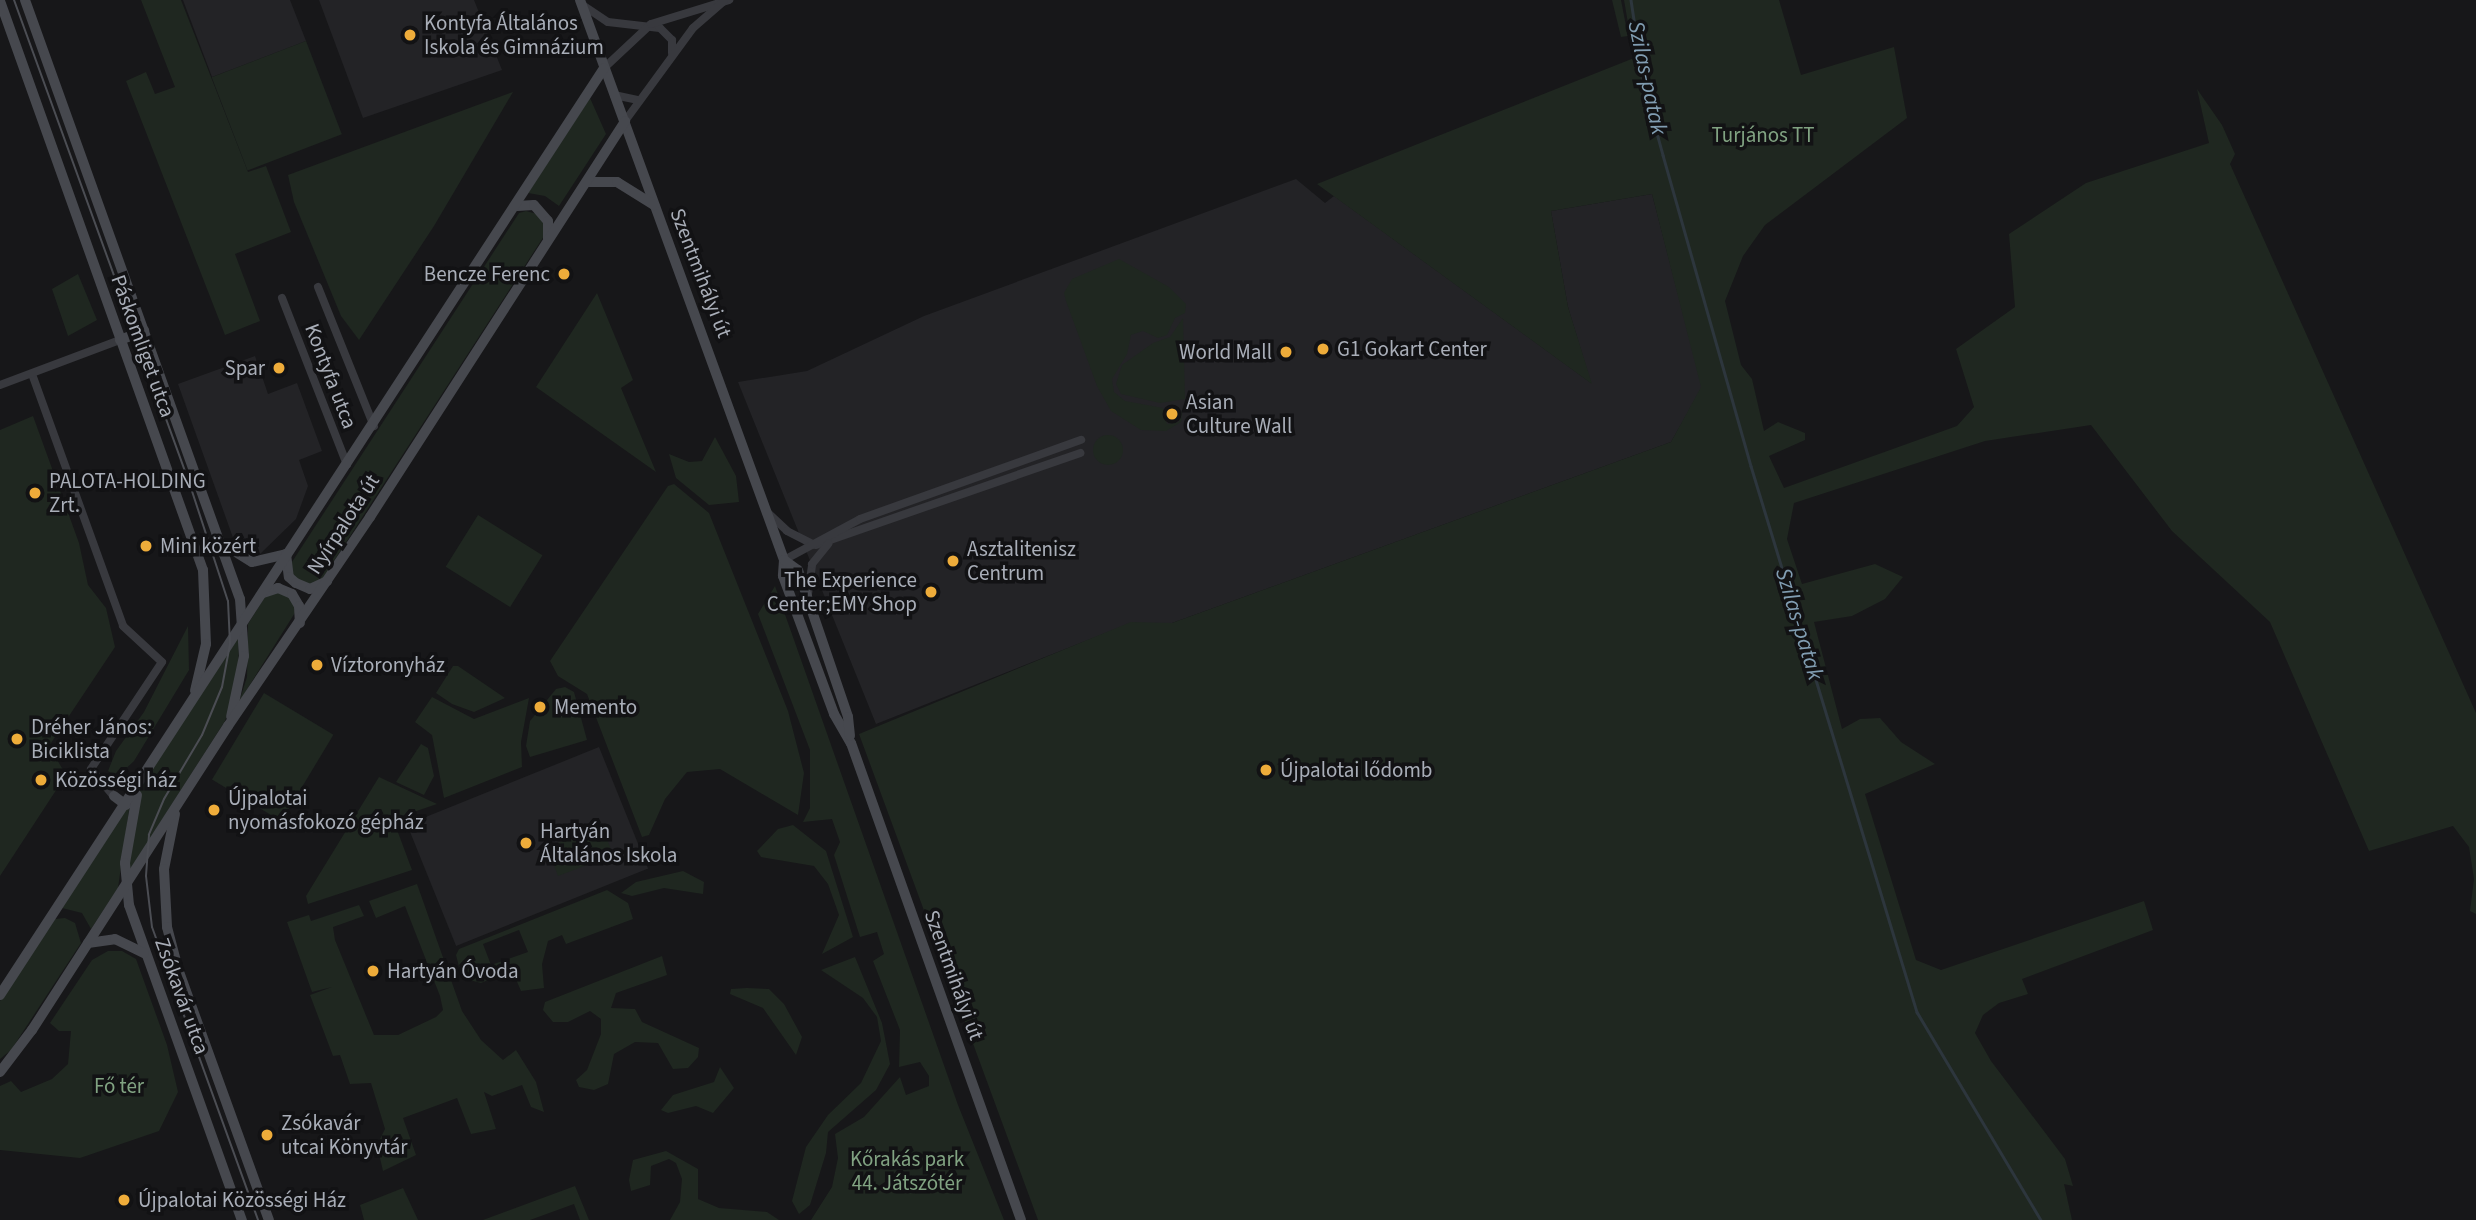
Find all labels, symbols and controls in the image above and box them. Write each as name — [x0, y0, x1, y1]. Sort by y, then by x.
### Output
place label: Kontyfa Általános Iskola és Gimnázium — [424, 10, 604, 60]
water label: Szilas-patak — [1621, 18, 1673, 138]
marker: Kontyfa Általános Iskola és Gimnázium — [402, 27, 418, 43]
park label: Turjános TT — [1711, 122, 1815, 148]
street label: Szentmihályi út — [665, 205, 737, 341]
place label: Bencze Ferenc — [424, 261, 550, 287]
marker: Bencze Ferenc — [556, 266, 572, 282]
street label: Páskomliget utca — [106, 271, 180, 421]
street label: Kontyfa utca — [299, 320, 363, 432]
place label: G1 Gokart Center — [1337, 336, 1487, 362]
place label: World Mall — [1179, 339, 1272, 365]
marker: G1 Gokart Center — [1315, 341, 1331, 357]
marker: World Mall — [1278, 344, 1294, 360]
place label: Spar — [225, 355, 265, 381]
marker: Spar — [271, 360, 287, 376]
place label: Asian Culture Wall — [1186, 389, 1292, 439]
marker: Asian Culture Wall — [1164, 406, 1180, 422]
place label: PALOTA-HOLDING Zrt. — [49, 468, 206, 518]
street label: Nyírpalota út — [301, 469, 385, 579]
marker: PALOTA-HOLDING Zrt. — [27, 485, 43, 501]
place label: Mini közért — [160, 533, 256, 559]
place label: Asztalitenisz Centrum — [967, 536, 1076, 586]
marker: Mini közért — [138, 538, 154, 554]
marker: Asztalitenisz Centrum — [945, 553, 961, 569]
water label: Szilas-patak — [1769, 565, 1829, 683]
place label: The Experience Center;EMY Shop — [767, 567, 917, 617]
marker: The Experience Center;EMY Shop — [923, 584, 939, 600]
place label: Víztoronyház — [331, 652, 445, 678]
marker: Víztoronyház — [309, 657, 325, 673]
place label: Memento — [554, 694, 637, 720]
marker: Memento — [532, 699, 548, 715]
place label: Dréher János: Biciklista — [31, 714, 152, 764]
marker: Dréher János: Biciklista — [9, 731, 25, 747]
place label: Újpalotai lődomb — [1280, 757, 1432, 783]
marker: Újpalotai lődomb — [1258, 762, 1274, 778]
place label: Közösségi ház — [55, 767, 177, 793]
marker: Közösségi ház — [33, 772, 49, 788]
place label: Újpalotai nyomásfokozó gépház — [228, 785, 424, 835]
marker: Újpalotai nyomásfokozó gépház — [206, 802, 222, 818]
place label: Hartyán Általános Iskola — [540, 818, 677, 868]
marker: Hartyán Általános Iskola — [518, 835, 534, 851]
street label: Szentmihályi út — [919, 907, 989, 1043]
street label: Zsókavár utca — [149, 934, 215, 1058]
place label: Hartyán Óvoda — [387, 958, 519, 984]
marker: Hartyán Óvoda — [365, 963, 381, 979]
park label: Fő tér — [94, 1073, 144, 1099]
place label: Zsókavár utcai Könyvtár — [281, 1110, 408, 1160]
marker: Zsókavár utcai Könyvtár — [259, 1127, 275, 1143]
park label: Kőrakás park 44. Játszótér — [850, 1146, 964, 1196]
place label: Újpalotai Közösségi Ház — [138, 1187, 346, 1213]
marker: Újpalotai Közösségi Ház — [116, 1192, 132, 1208]

